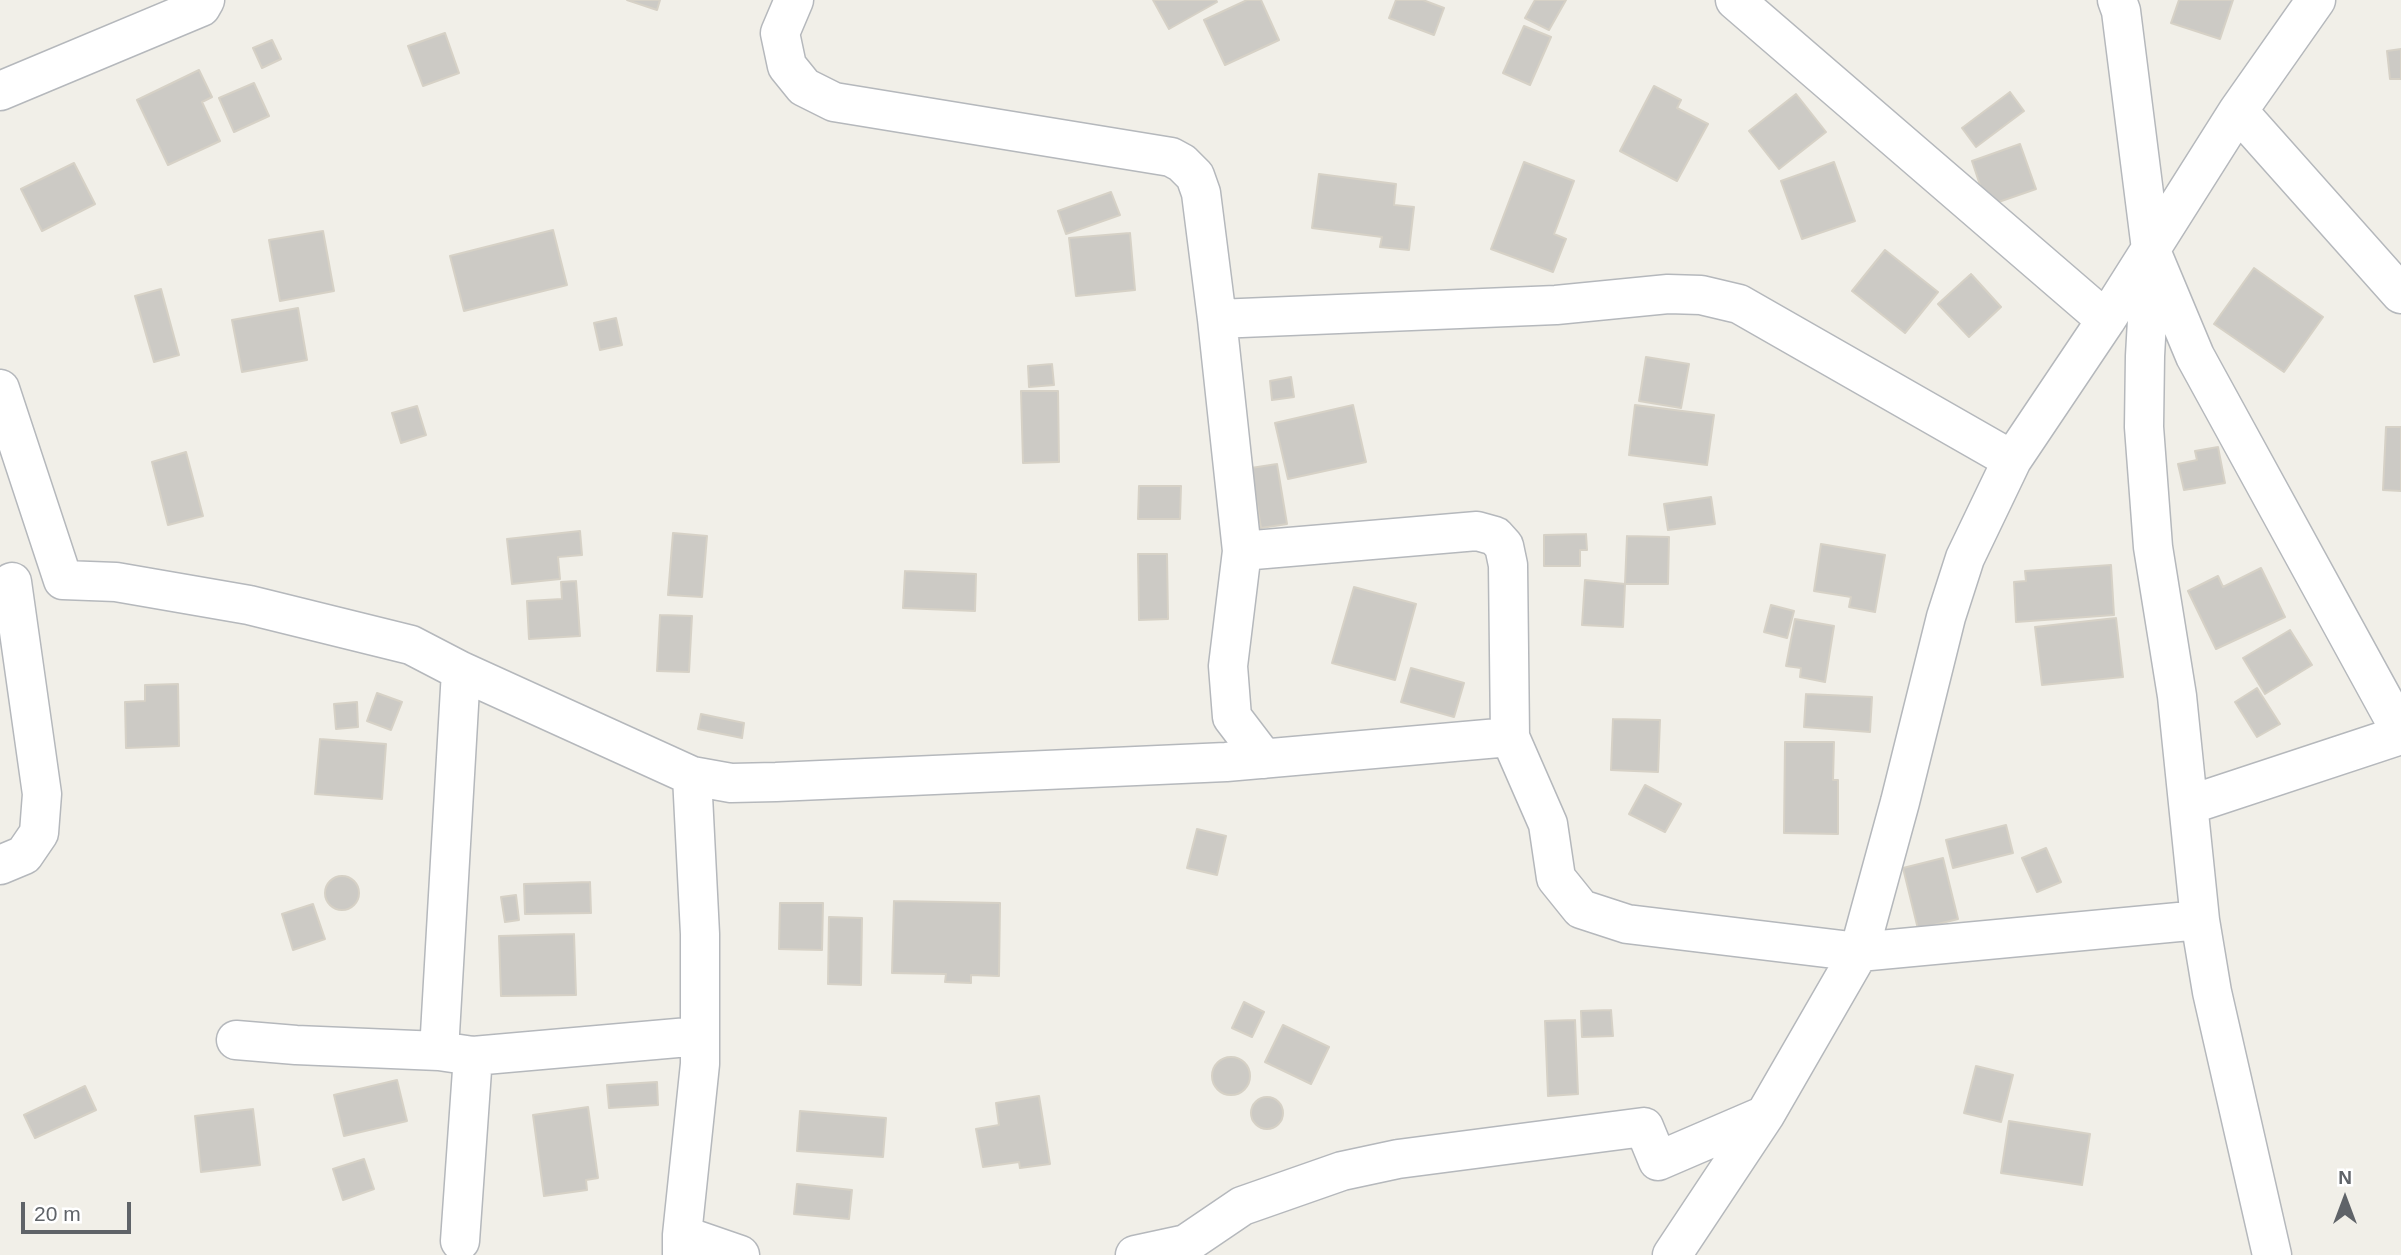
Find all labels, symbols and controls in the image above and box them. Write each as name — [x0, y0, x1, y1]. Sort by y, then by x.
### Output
north arrow — [2310, 1164, 2380, 1234]
text: N — [2338, 1167, 2352, 1188]
scale bar — [24, 1188, 135, 1232]
text: 20 m — [34, 1202, 81, 1225]

